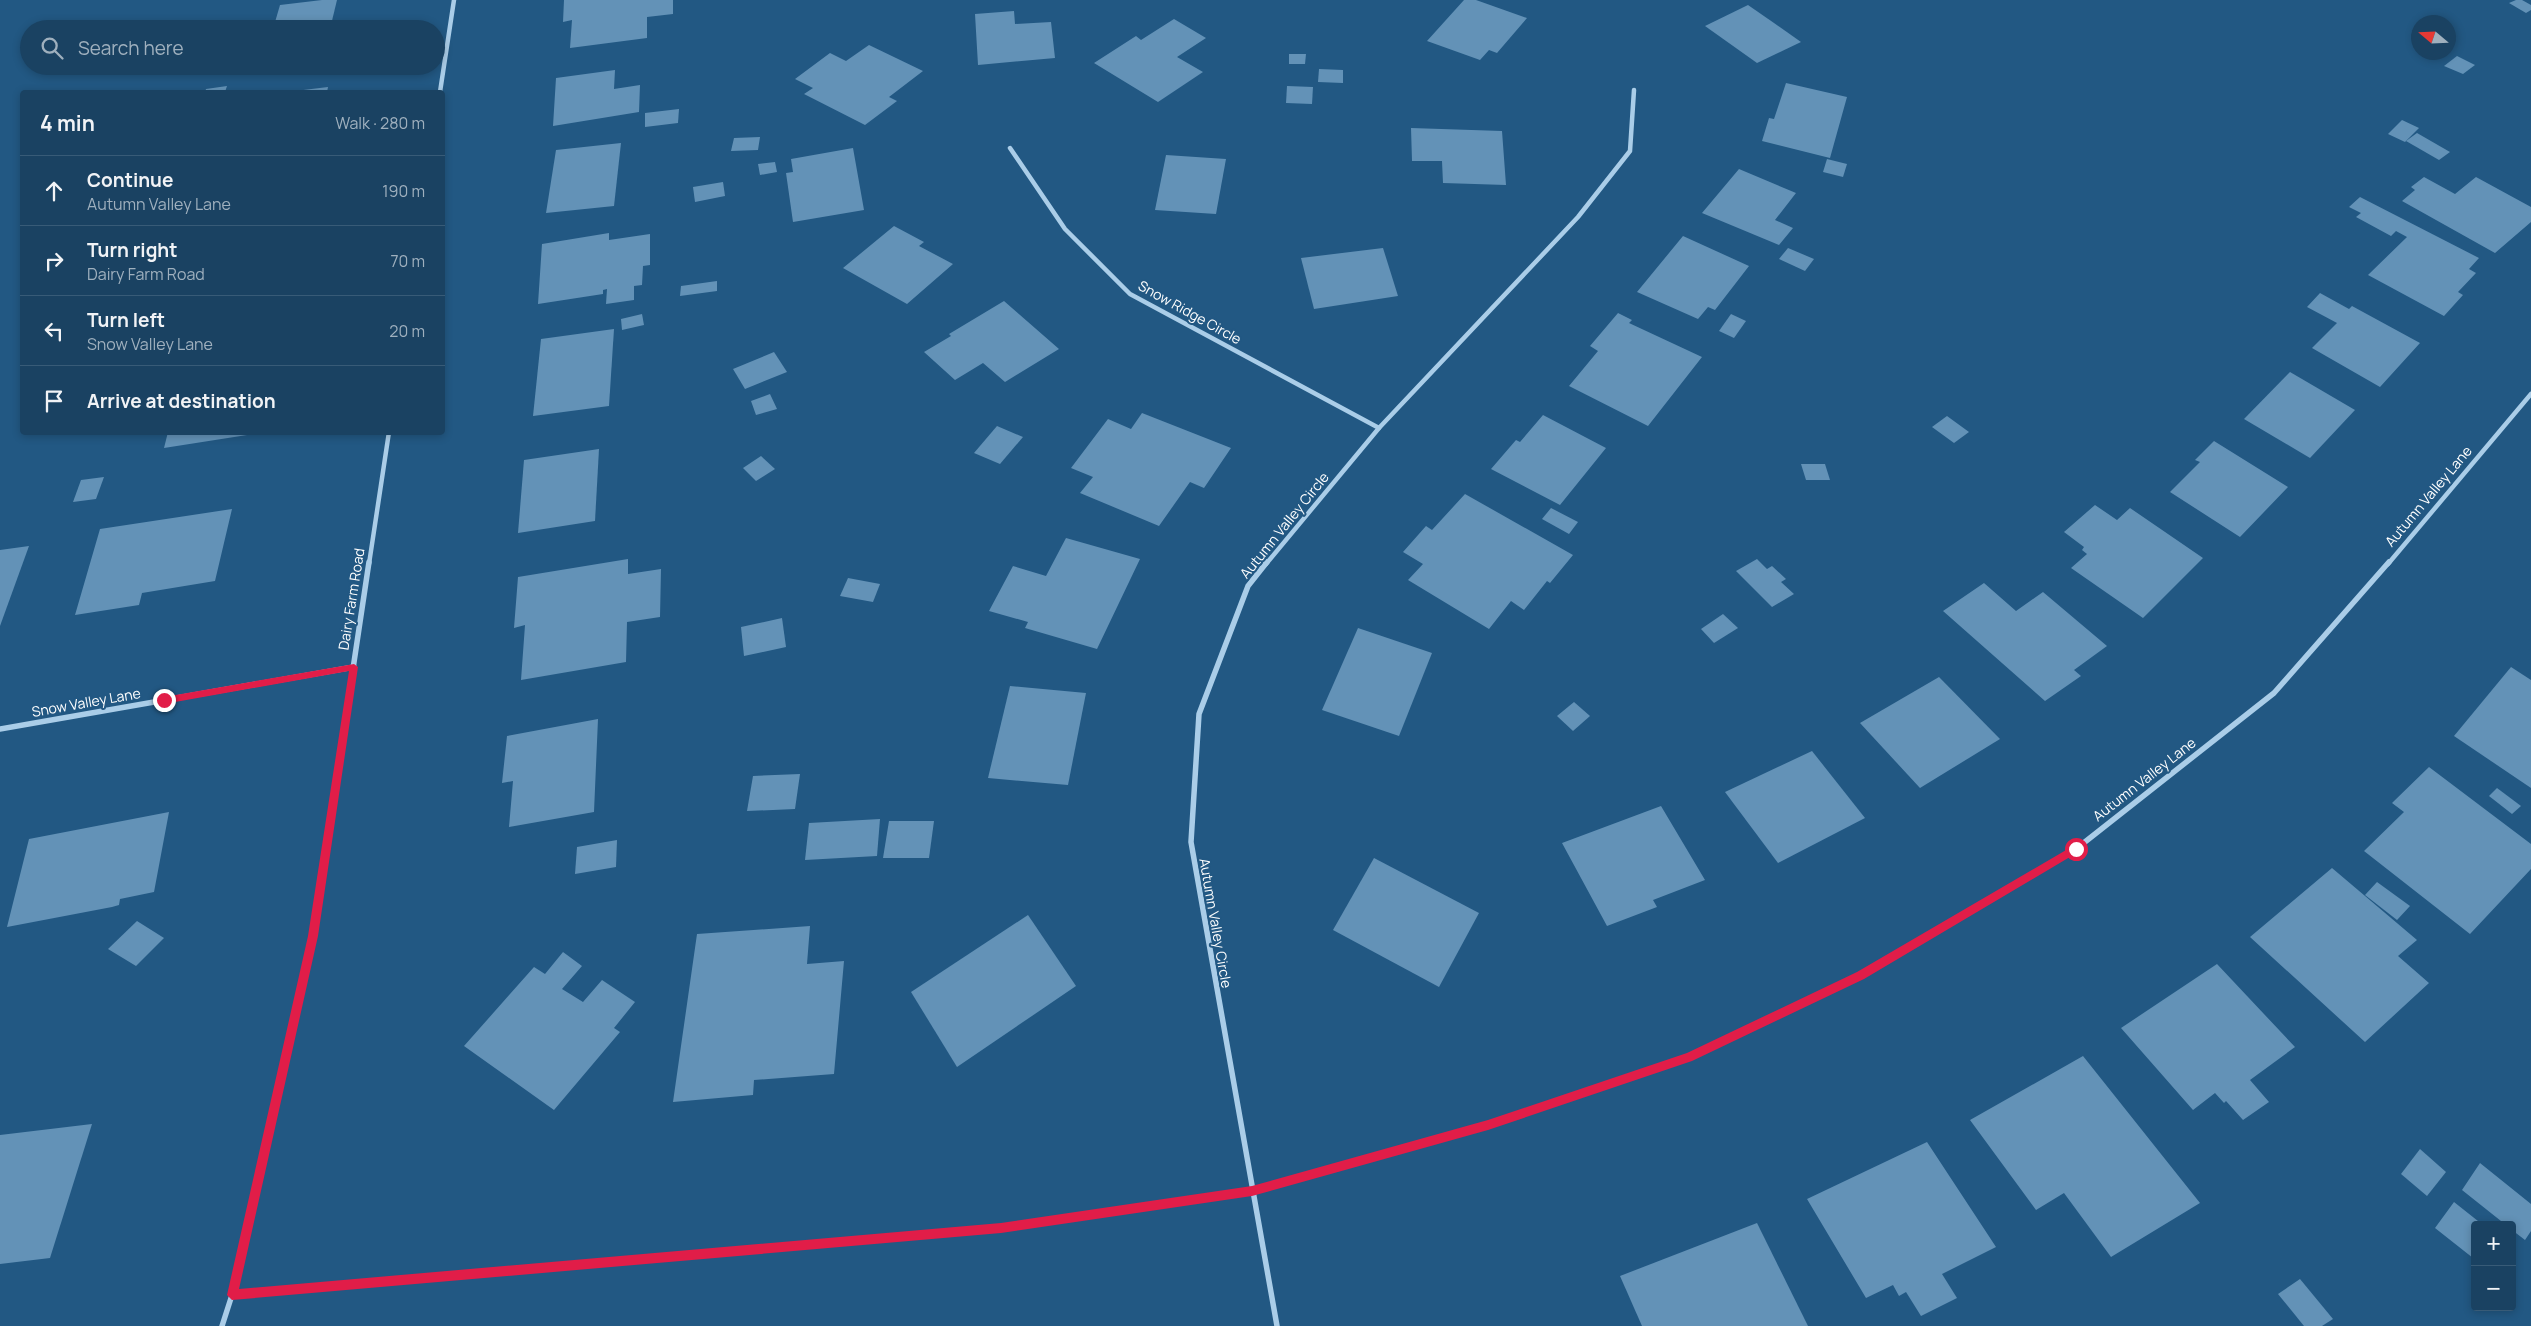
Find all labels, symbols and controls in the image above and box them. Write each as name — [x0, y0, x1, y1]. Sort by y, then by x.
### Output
north arrow — [2411, 15, 2456, 60]
search box — [20, 20, 445, 75]
icon: search — [38, 34, 66, 62]
text: Search here — [78, 35, 184, 61]
text: 4 min — [40, 109, 95, 137]
text: Walk · 280 m — [335, 112, 425, 134]
text: Continue — [87, 167, 173, 193]
icon: ahead — [40, 177, 68, 205]
text: 190 m — [382, 180, 425, 202]
text: Autumn Valley Lane — [87, 193, 231, 215]
text: Turn right — [87, 237, 177, 263]
icon: right — [40, 247, 68, 275]
text: 70 m — [390, 250, 425, 272]
text: Dairy Farm Road — [87, 263, 205, 285]
street label: Snow Ridge Circle — [1135, 276, 1245, 348]
text: Turn left — [87, 307, 165, 333]
icon: left — [40, 317, 68, 345]
text: 20 m — [389, 320, 425, 342]
text: Snow Valley Lane — [87, 333, 213, 355]
icon: arrive — [40, 387, 68, 415]
text: Arrive at destination — [87, 388, 276, 414]
street label: Autumn Valley Lane — [2380, 442, 2476, 550]
street label: Autumn Valley Circle — [1235, 468, 1333, 582]
street label: Dairy Farm Road — [334, 547, 368, 651]
street label: Snow Valley Lane — [30, 683, 142, 721]
route end — [153, 689, 176, 712]
street label: Autumn Valley Lane — [2089, 733, 2199, 825]
route start — [2065, 838, 2088, 861]
street label: Autumn Valley Circle — [1195, 857, 1237, 989]
map controls — [2471, 1221, 2516, 1311]
button: + — [2471, 1221, 2516, 1266]
button: − — [2471, 1266, 2516, 1311]

